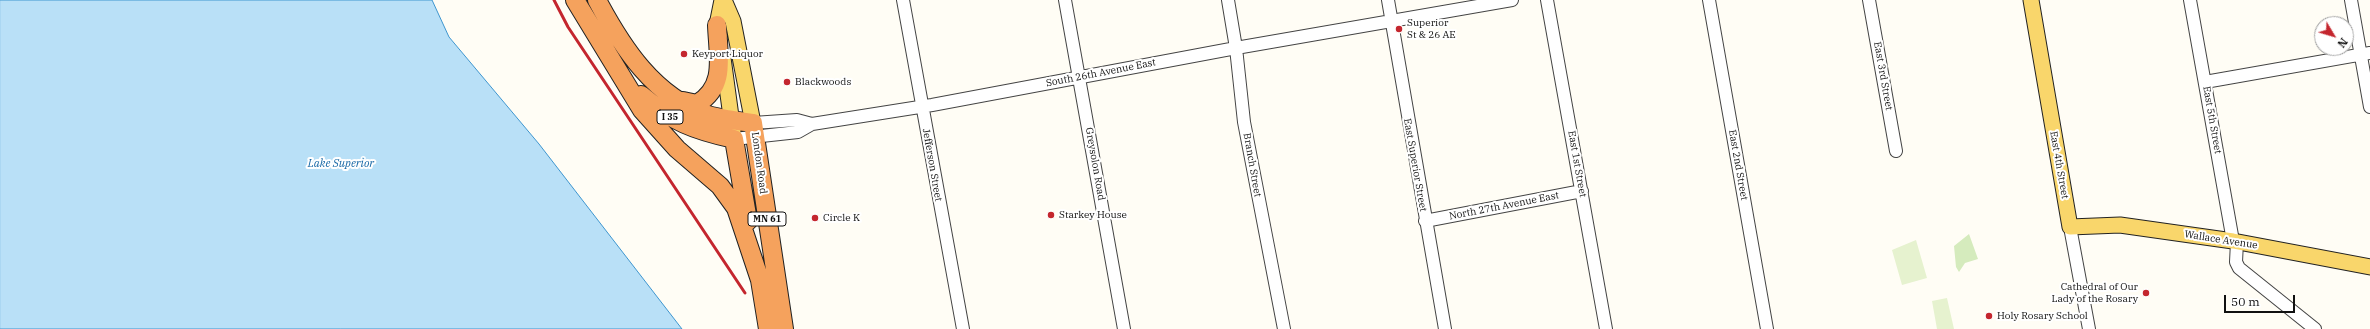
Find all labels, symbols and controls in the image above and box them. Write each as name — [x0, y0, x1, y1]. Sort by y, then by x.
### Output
north arrow — [2314, 16, 2354, 56]
place label: Superior St & 26 AE — [1407, 17, 1456, 40]
marker: Superior St & 26 AE — [1394, 24, 1404, 34]
text: N — [2334, 35, 2351, 51]
street label: East 3rd Street — [1871, 41, 1895, 111]
place label: Keyport Liquor — [692, 48, 763, 60]
marker: Keyport Liquor — [679, 49, 689, 59]
street label: South 26th Avenue East — [1045, 56, 1157, 90]
place label: Blackwoods — [795, 76, 851, 88]
marker: Blackwoods — [782, 77, 792, 87]
street label: East 5th Street — [2200, 85, 2224, 155]
road number: I 35 — [657, 110, 683, 124]
street label: East Superior Street — [1401, 118, 1429, 212]
street label: Greysolon Road — [1083, 127, 1107, 201]
street label: Jefferson Street — [920, 128, 944, 202]
street label: East 2nd Street — [1726, 129, 1750, 201]
street label: East 1st Street — [1565, 130, 1589, 198]
street label: East 4th Street — [2047, 130, 2071, 200]
street label: London Road — [749, 131, 769, 195]
street label: Branch Street — [1240, 132, 1264, 198]
water label: Lake Superior — [308, 157, 374, 171]
street label: North 27th Avenue East — [1448, 189, 1560, 223]
place label: Starkey House — [1059, 209, 1127, 221]
marker: Starkey House — [1046, 210, 1056, 220]
road number: MN 61 — [748, 212, 786, 226]
place label: Circle K — [823, 212, 860, 224]
marker: Circle K — [810, 213, 820, 223]
street label: Wallace Avenue — [2184, 228, 2258, 252]
place label: Cathedral of Our Lady of the Rosary — [2051, 281, 2138, 304]
scale bar — [2226, 287, 2297, 313]
marker: Cathedral of Our Lady of the Rosary — [2141, 288, 2151, 298]
text: 50 m — [2231, 294, 2260, 309]
place label: Holy Rosary School — [1997, 310, 2088, 322]
marker: Holy Rosary School — [1984, 311, 1994, 321]

